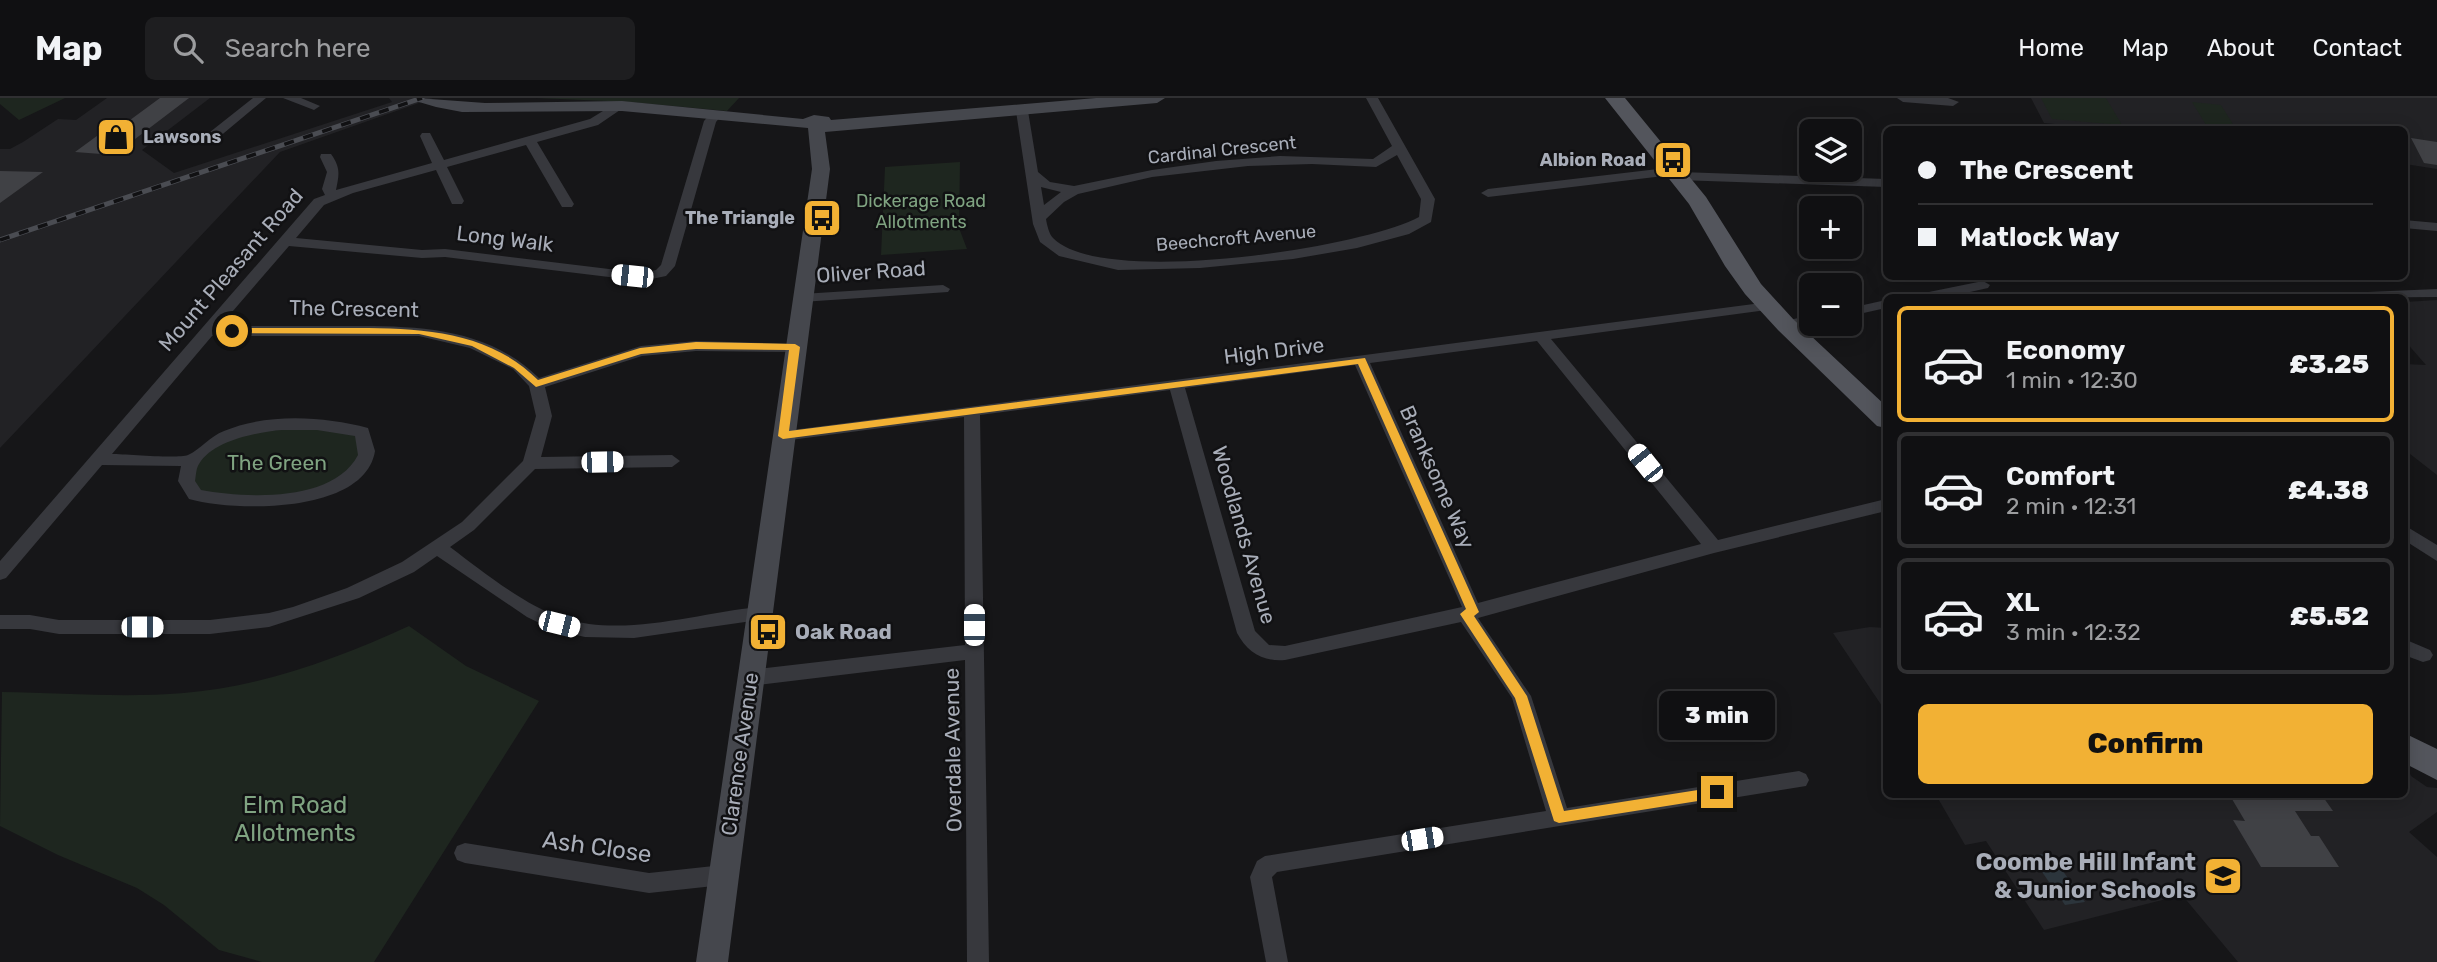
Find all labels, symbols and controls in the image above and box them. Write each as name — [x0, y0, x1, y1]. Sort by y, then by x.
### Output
search box — [145, 17, 635, 80]
text: Map — [35, 29, 103, 68]
icon: search — [169, 29, 207, 67]
text: Search here — [225, 33, 370, 64]
text: Home — [2018, 34, 2084, 62]
text: Map — [2122, 34, 2169, 62]
text: About — [2207, 34, 2275, 62]
text: Contact — [2313, 34, 2402, 62]
shop icon: Lawsons — [95, 116, 137, 158]
map controls — [1799, 119, 1862, 336]
button: layers — [1799, 119, 1862, 182]
place label: Lawsons — [143, 126, 222, 148]
street label: Cardinal Crescent — [1147, 131, 1297, 169]
bus stop icon: Albion Road — [1652, 139, 1694, 181]
place label: Albion Road — [1540, 149, 1646, 171]
text: The Crescent — [1960, 155, 2133, 186]
street label: Mount Pleasant Road — [153, 183, 308, 356]
park label: Dickerage Road Allotments — [856, 190, 986, 233]
button: + — [1799, 196, 1862, 259]
bus stop icon: The Triangle — [801, 197, 843, 239]
place label: The Triangle — [685, 207, 795, 229]
street label: Long Walk — [455, 220, 555, 257]
street label: Beechcroft Avenue — [1155, 220, 1317, 256]
text: Matlock Way — [1960, 222, 2120, 253]
street label: Oliver Road — [815, 255, 927, 288]
car — [611, 263, 654, 289]
button: − — [1799, 273, 1862, 336]
street label: The Crescent — [289, 295, 419, 322]
route start — [216, 315, 248, 347]
street label: High Drive — [1222, 332, 1326, 369]
icon: car — [1922, 333, 1985, 396]
text: Economy — [2006, 335, 2125, 366]
text: £3.25 — [2289, 349, 2369, 380]
text: 1 min · 12:30 — [2006, 366, 2138, 394]
street label: Branksome Way — [1395, 401, 1480, 553]
car — [1624, 440, 1667, 486]
street label: Woodlands Avenue — [1207, 443, 1282, 627]
park label: The Green — [227, 450, 327, 475]
car — [581, 451, 624, 473]
icon: car — [1922, 459, 1985, 522]
text: Comfort — [2006, 461, 2115, 492]
text: £4.38 — [2288, 475, 2369, 506]
text: 2 min · 12:31 — [2006, 492, 2136, 520]
icon: car — [1922, 585, 1985, 648]
text: XL — [2006, 587, 2039, 618]
text: £5.52 — [2290, 601, 2369, 632]
car — [964, 604, 985, 646]
car — [537, 609, 582, 639]
bus stop icon: Oak Road — [747, 611, 789, 653]
car — [122, 617, 164, 638]
text: 3 min · 12:32 — [2006, 618, 2141, 646]
place label: Oak Road — [795, 619, 892, 644]
street label: Overdale Avenue — [939, 668, 966, 832]
street label: Clarence Avenue — [716, 671, 763, 837]
callout: 3 min — [1659, 690, 1775, 740]
text: 3 min — [1685, 701, 1749, 729]
button: Confirm — [1918, 704, 2373, 784]
route end — [1701, 776, 1733, 808]
park label: Elm Road Allotments — [234, 791, 356, 847]
street label: Ash Close — [541, 825, 653, 869]
car — [1400, 825, 1445, 853]
place label: Coombe Hill Infant & Junior Schools — [1976, 848, 2196, 904]
school or university icon: Coombe Hill Infant & Junior Schools — [2202, 855, 2244, 897]

